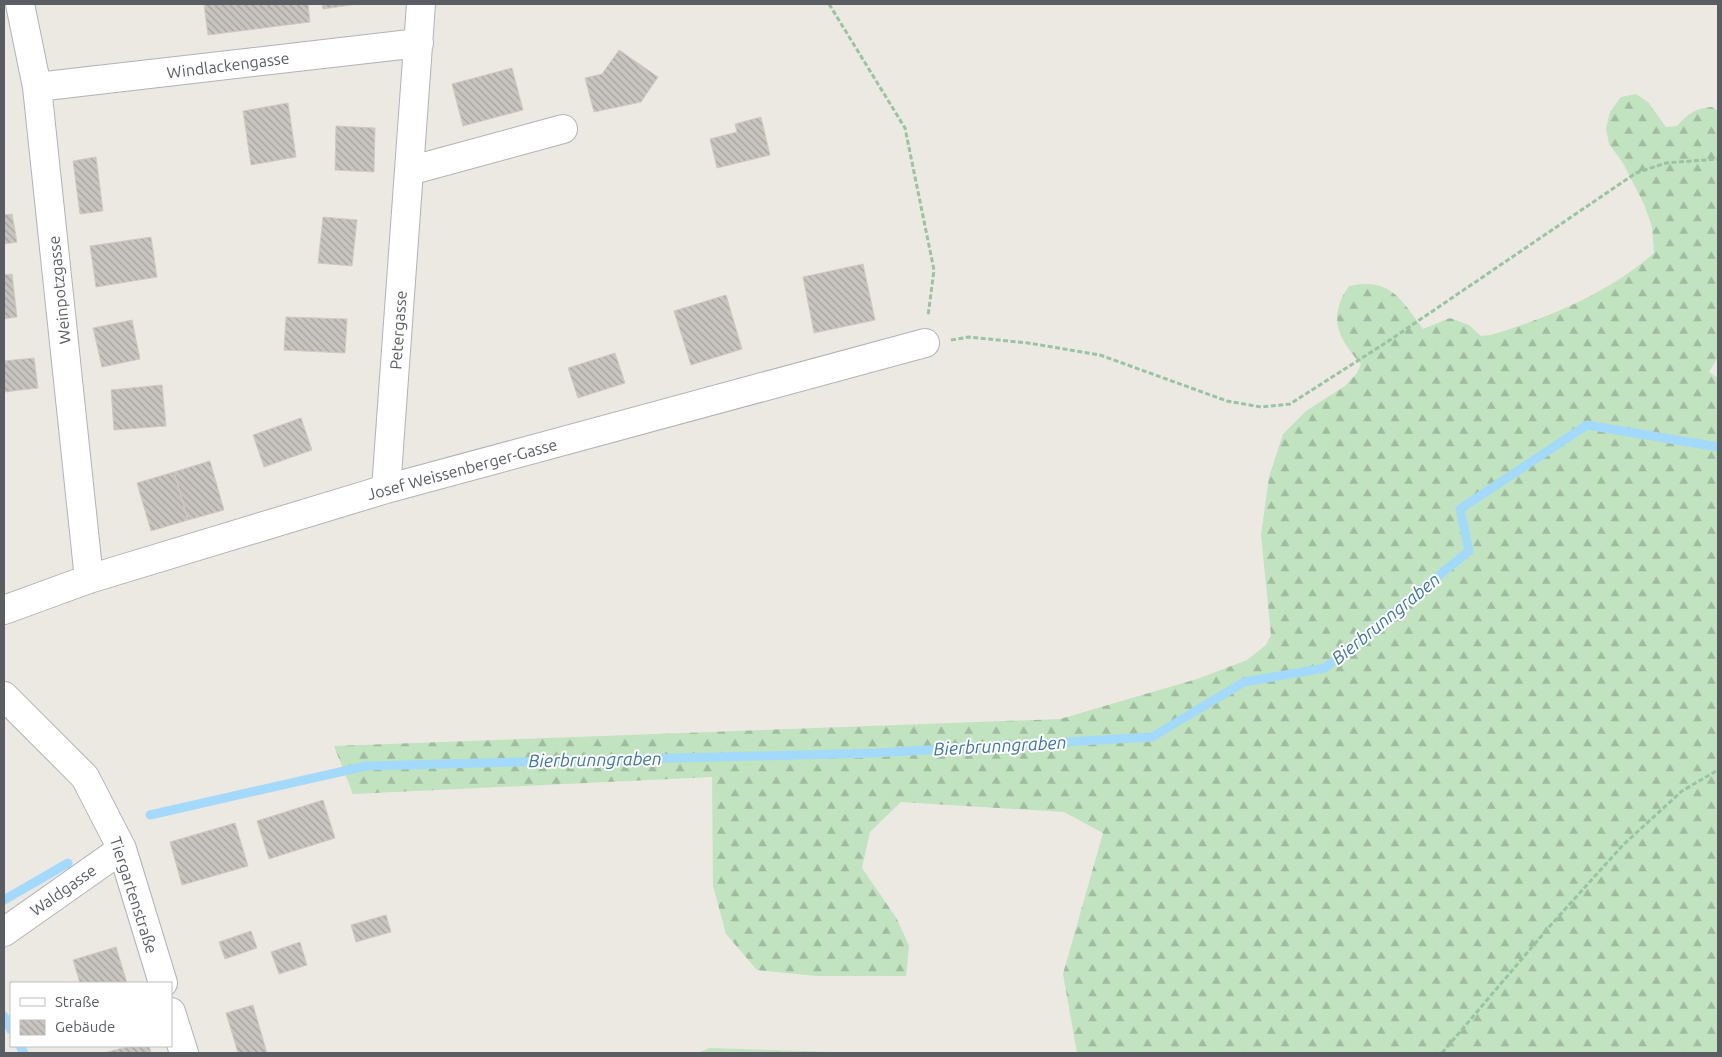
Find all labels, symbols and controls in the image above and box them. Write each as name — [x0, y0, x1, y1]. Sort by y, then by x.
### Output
street label: Windlackengasse — [166, 49, 290, 81]
street label: Weinpotzgasse — [44, 235, 74, 345]
street label: Petergasse — [386, 290, 410, 370]
street label: Josef Weissenberger-Gasse — [365, 435, 559, 503]
water label: Bierbrunngraben — [1327, 569, 1443, 668]
water label: Bierbrunngraben — [933, 732, 1067, 758]
water label: Bierbrunngraben — [528, 748, 662, 770]
street label: Tiergartenstraße — [107, 834, 161, 956]
street label: Waldgasse — [27, 861, 99, 919]
legend — [10, 982, 172, 1047]
text: Straße — [55, 993, 99, 1010]
text: Gebäude — [55, 1018, 115, 1035]

